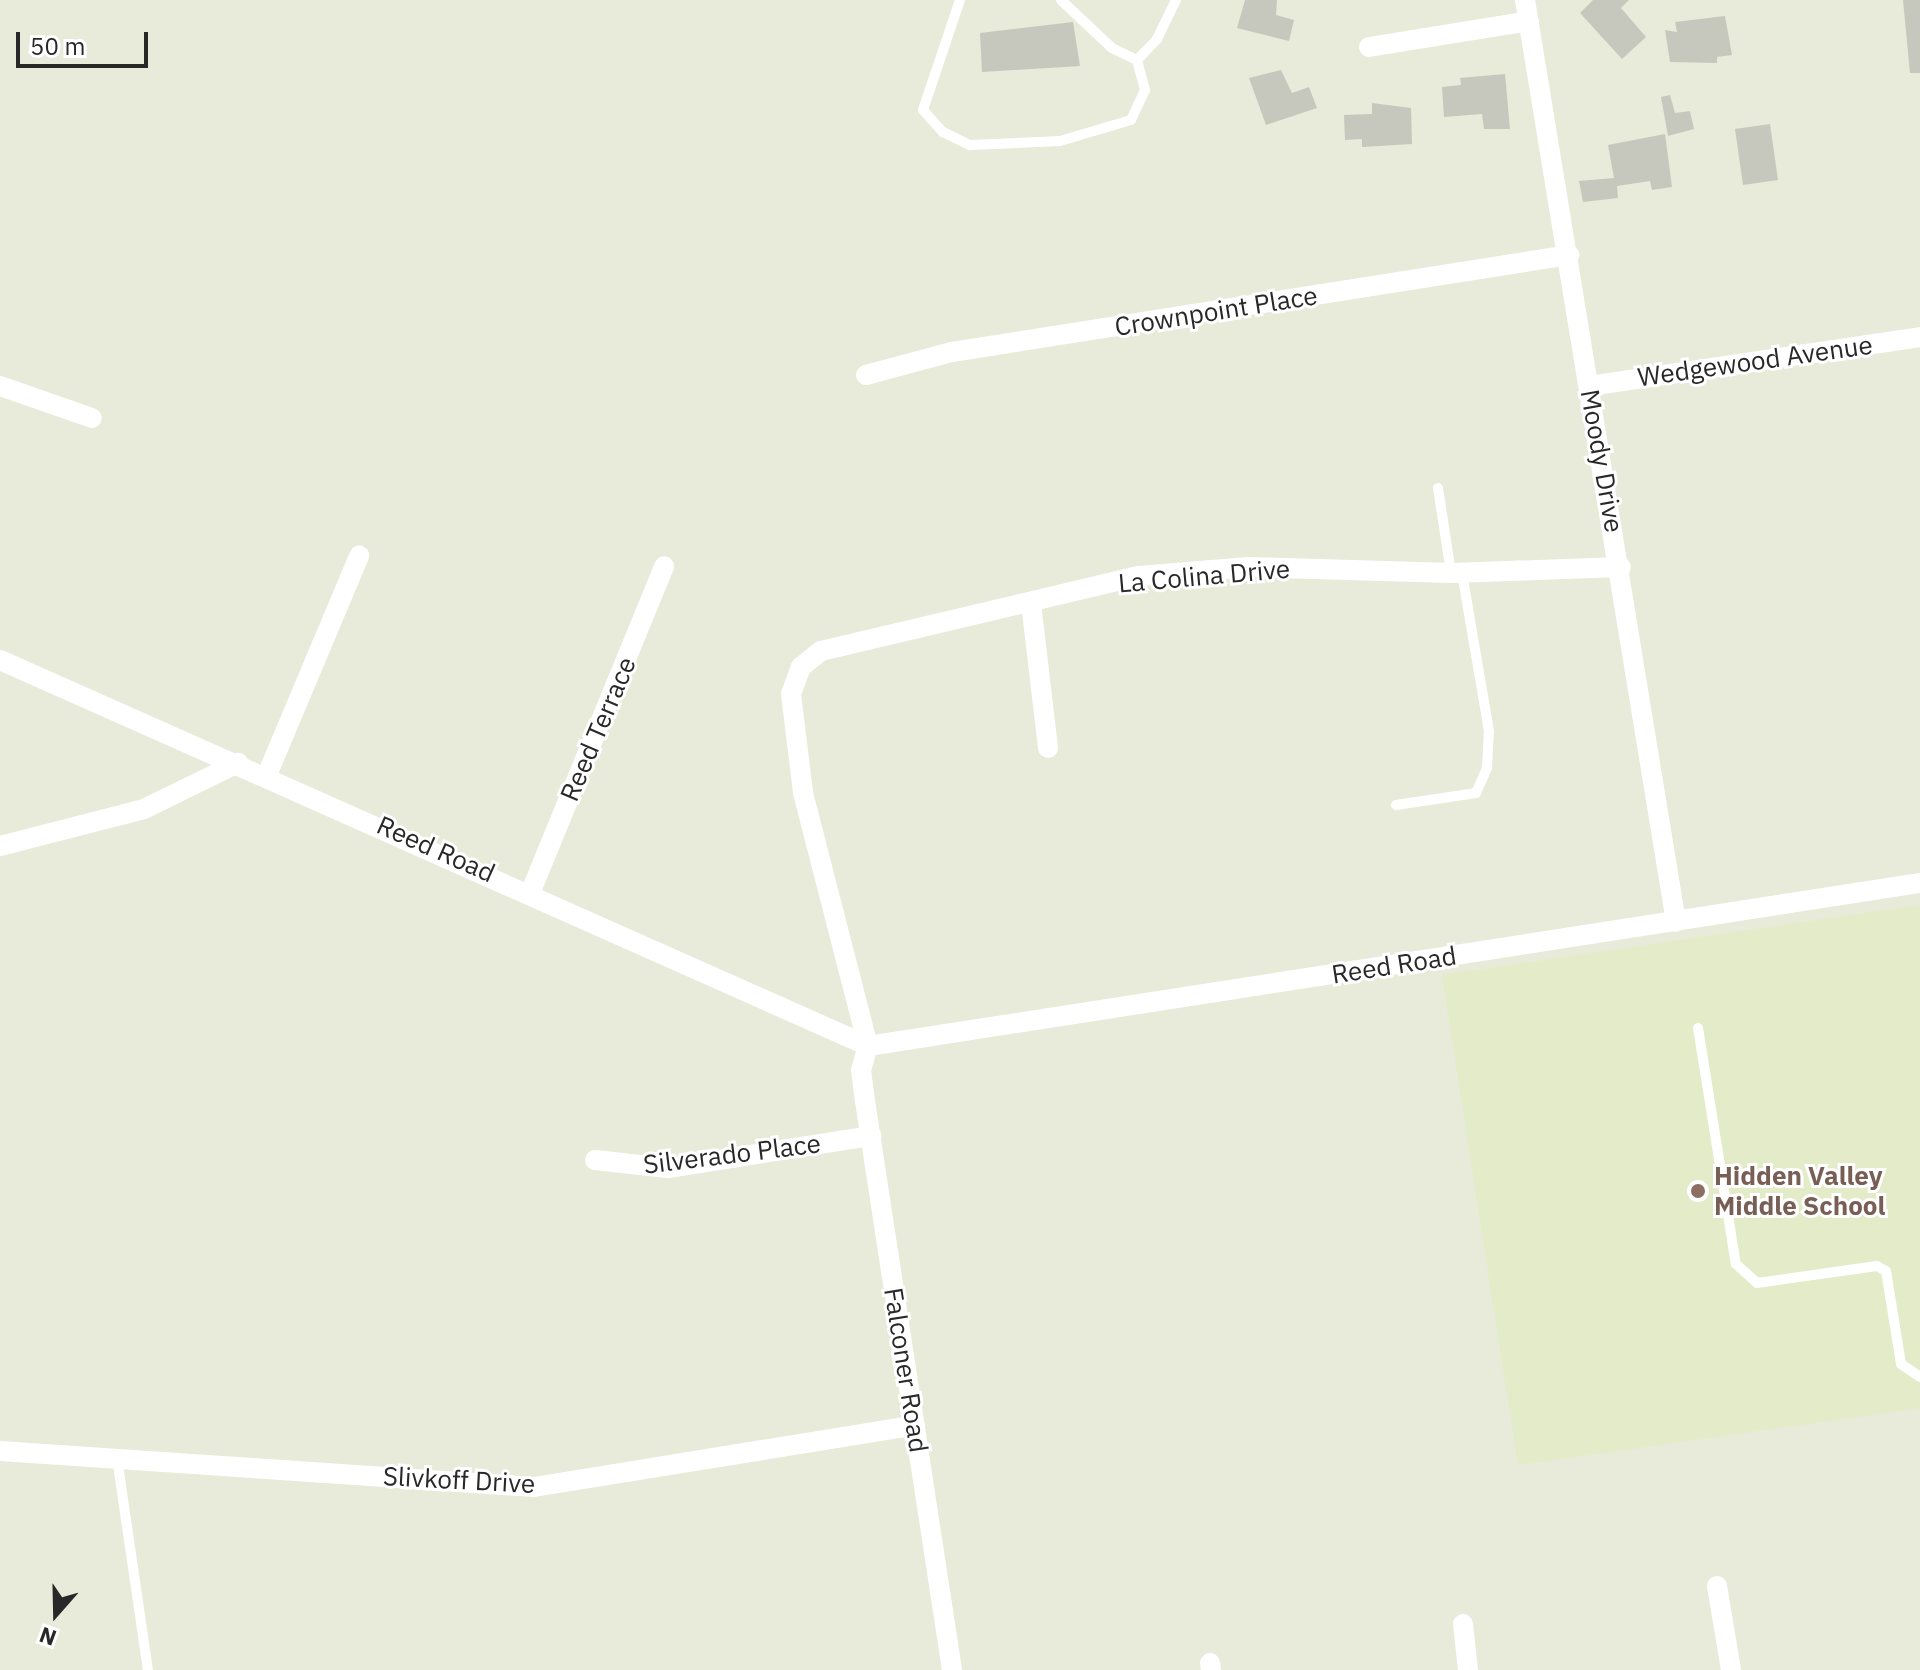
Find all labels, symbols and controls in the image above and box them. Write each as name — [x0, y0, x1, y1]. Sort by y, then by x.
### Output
scale bar — [20, 16, 152, 66]
text: 50 m — [30, 30, 85, 62]
street label: Crownpoint Place — [1112, 280, 1320, 342]
street label: Wedgewood Avenue — [1636, 329, 1874, 393]
street label: Moody Drive — [1574, 387, 1630, 535]
street label: La Colina Drive — [1117, 553, 1291, 599]
street label: Reed Terrace — [554, 652, 642, 806]
street label: Reed Road — [372, 809, 500, 889]
street label: Reed Road — [1329, 940, 1459, 990]
street label: Silverado Place — [642, 1128, 822, 1180]
place label: Hidden Valley Middle School — [1714, 1160, 1885, 1222]
marker: Hidden Valley Middle School — [1689, 1182, 1707, 1200]
street label: Falconer Road — [878, 1285, 934, 1455]
street label: Slivkoff Drive — [382, 1460, 536, 1500]
north arrow — [16, 1574, 96, 1654]
text: N — [35, 1621, 60, 1653]

